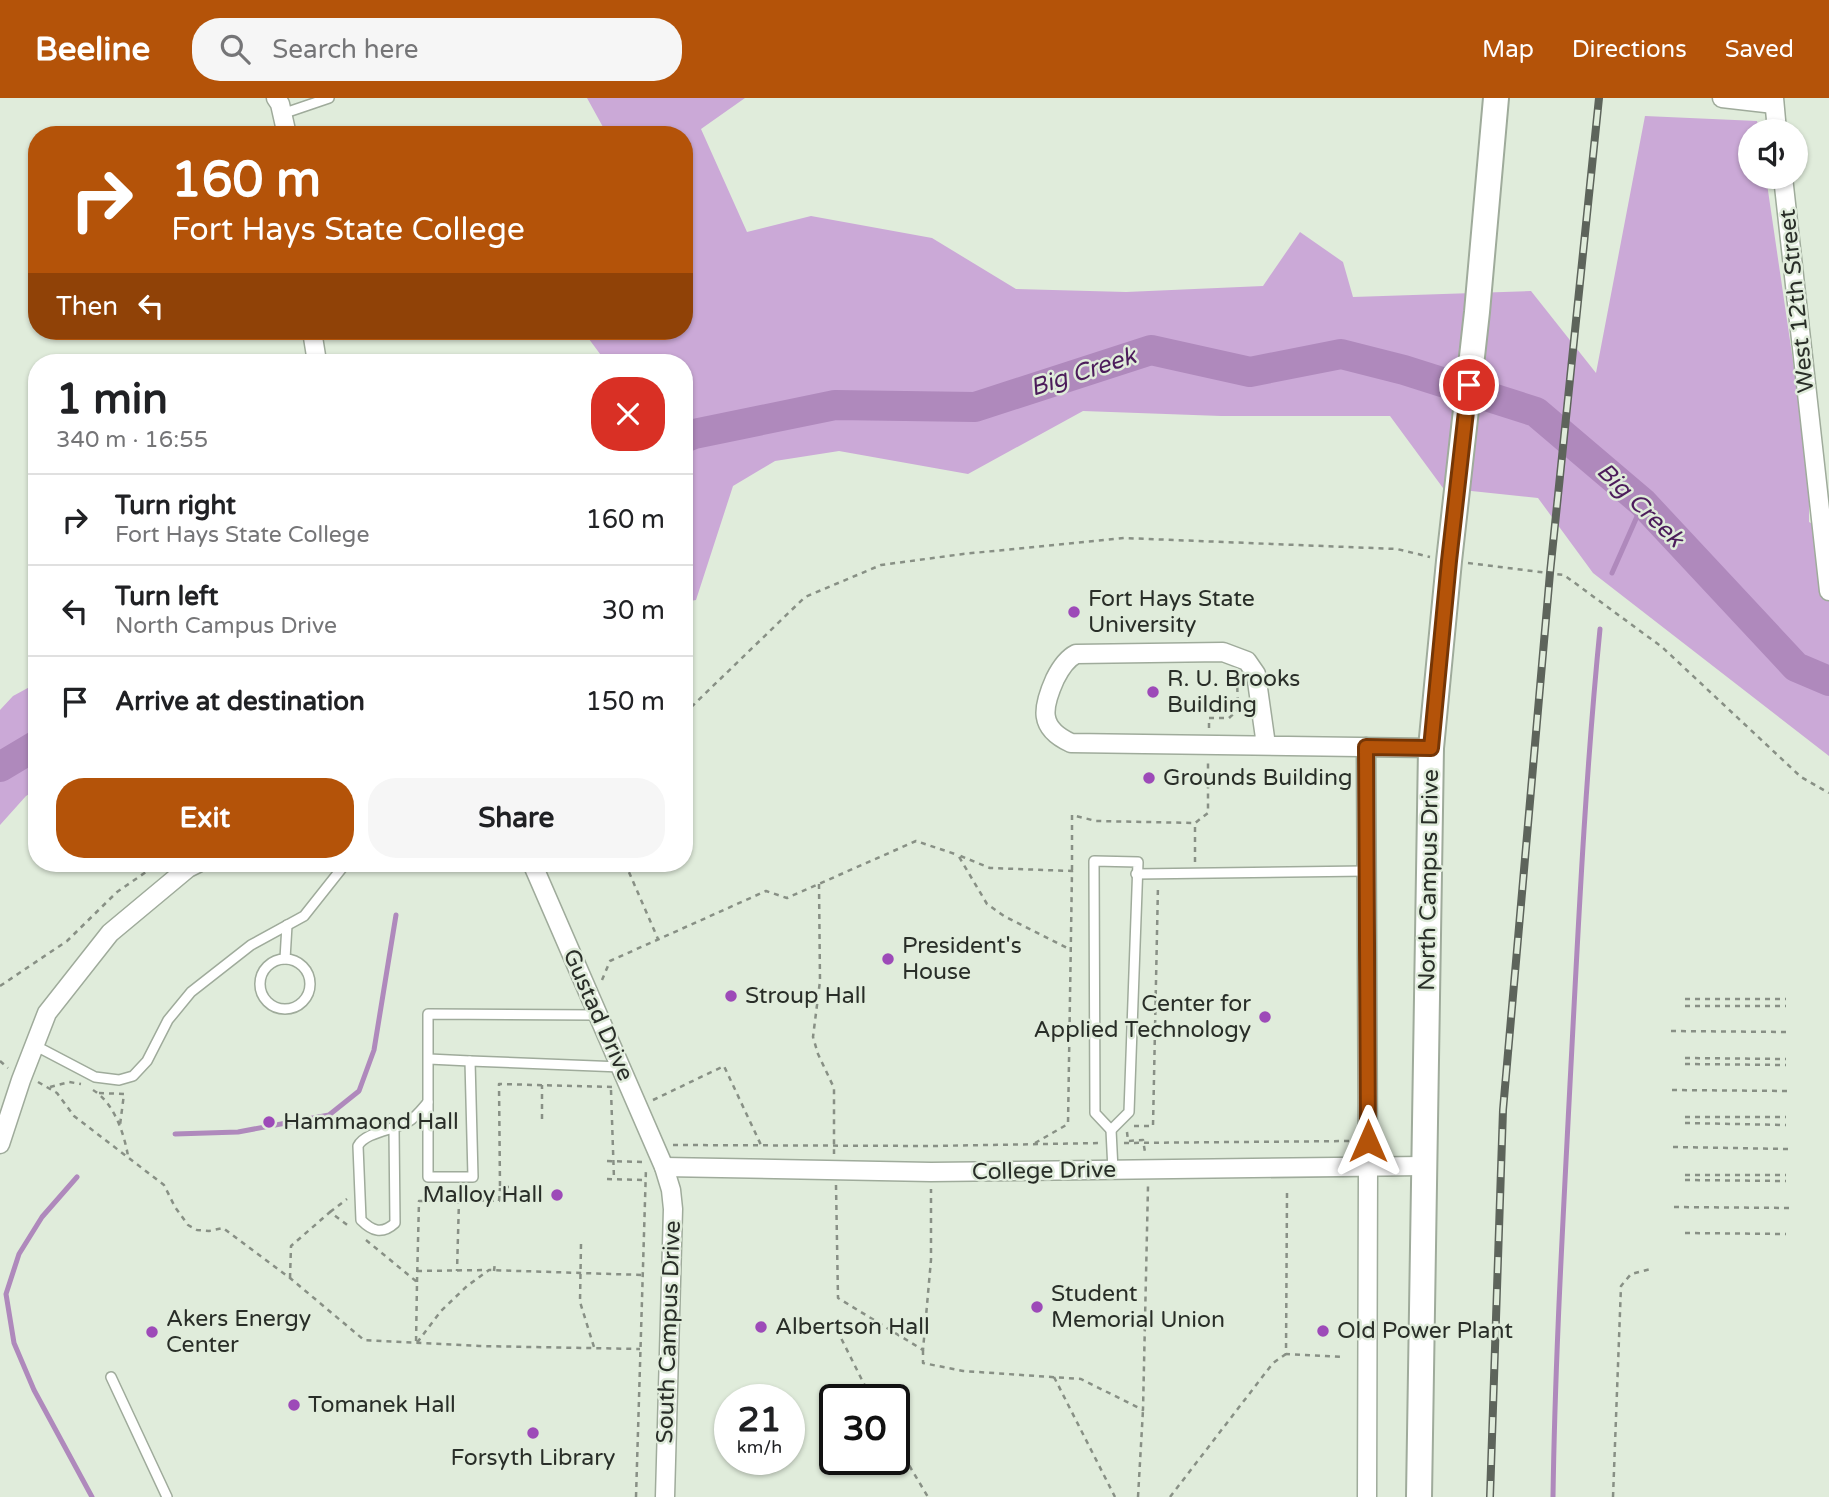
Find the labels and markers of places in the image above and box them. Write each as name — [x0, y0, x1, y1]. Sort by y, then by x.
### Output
pin — [1439, 355, 1499, 415]
place label: Fort Hays State University — [1088, 585, 1255, 639]
marker: Fort Hays State University — [1066, 604, 1082, 620]
place label: R. U. Brooks Building — [1167, 665, 1300, 719]
marker: R. U. Brooks Building — [1145, 684, 1161, 700]
place label: Grounds Building — [1163, 764, 1352, 792]
marker: Grounds Building — [1141, 770, 1157, 786]
place label: President's House — [902, 932, 1022, 986]
marker: President's House — [880, 951, 896, 967]
place label: Stroup Hall — [745, 982, 866, 1010]
marker: Stroup Hall — [723, 988, 739, 1004]
place label: Center for Applied Technology — [1034, 990, 1251, 1044]
marker: Center for Applied Technology — [1257, 1009, 1273, 1025]
place label: Hammaond Hall — [283, 1108, 459, 1136]
marker: Hammaond Hall — [261, 1114, 277, 1130]
place label: Malloy Hall — [423, 1181, 543, 1209]
marker: Malloy Hall — [549, 1187, 565, 1203]
place label: Student Memorial Union — [1051, 1280, 1225, 1334]
marker: Student Memorial Union — [1029, 1299, 1045, 1315]
place label: Akers Energy Center — [166, 1305, 311, 1359]
place label: Albertson Hall — [775, 1313, 930, 1341]
place label: Old Power Plant — [1337, 1317, 1513, 1345]
marker: Albertson Hall — [753, 1319, 769, 1335]
marker: Old Power Plant — [1315, 1323, 1331, 1339]
marker: Akers Energy Center — [144, 1324, 160, 1340]
place label: Tomanek Hall — [308, 1391, 456, 1419]
marker: Tomanek Hall — [286, 1397, 302, 1413]
marker: Forsyth Library — [525, 1425, 541, 1441]
place label: Forsyth Library — [451, 1444, 615, 1472]

